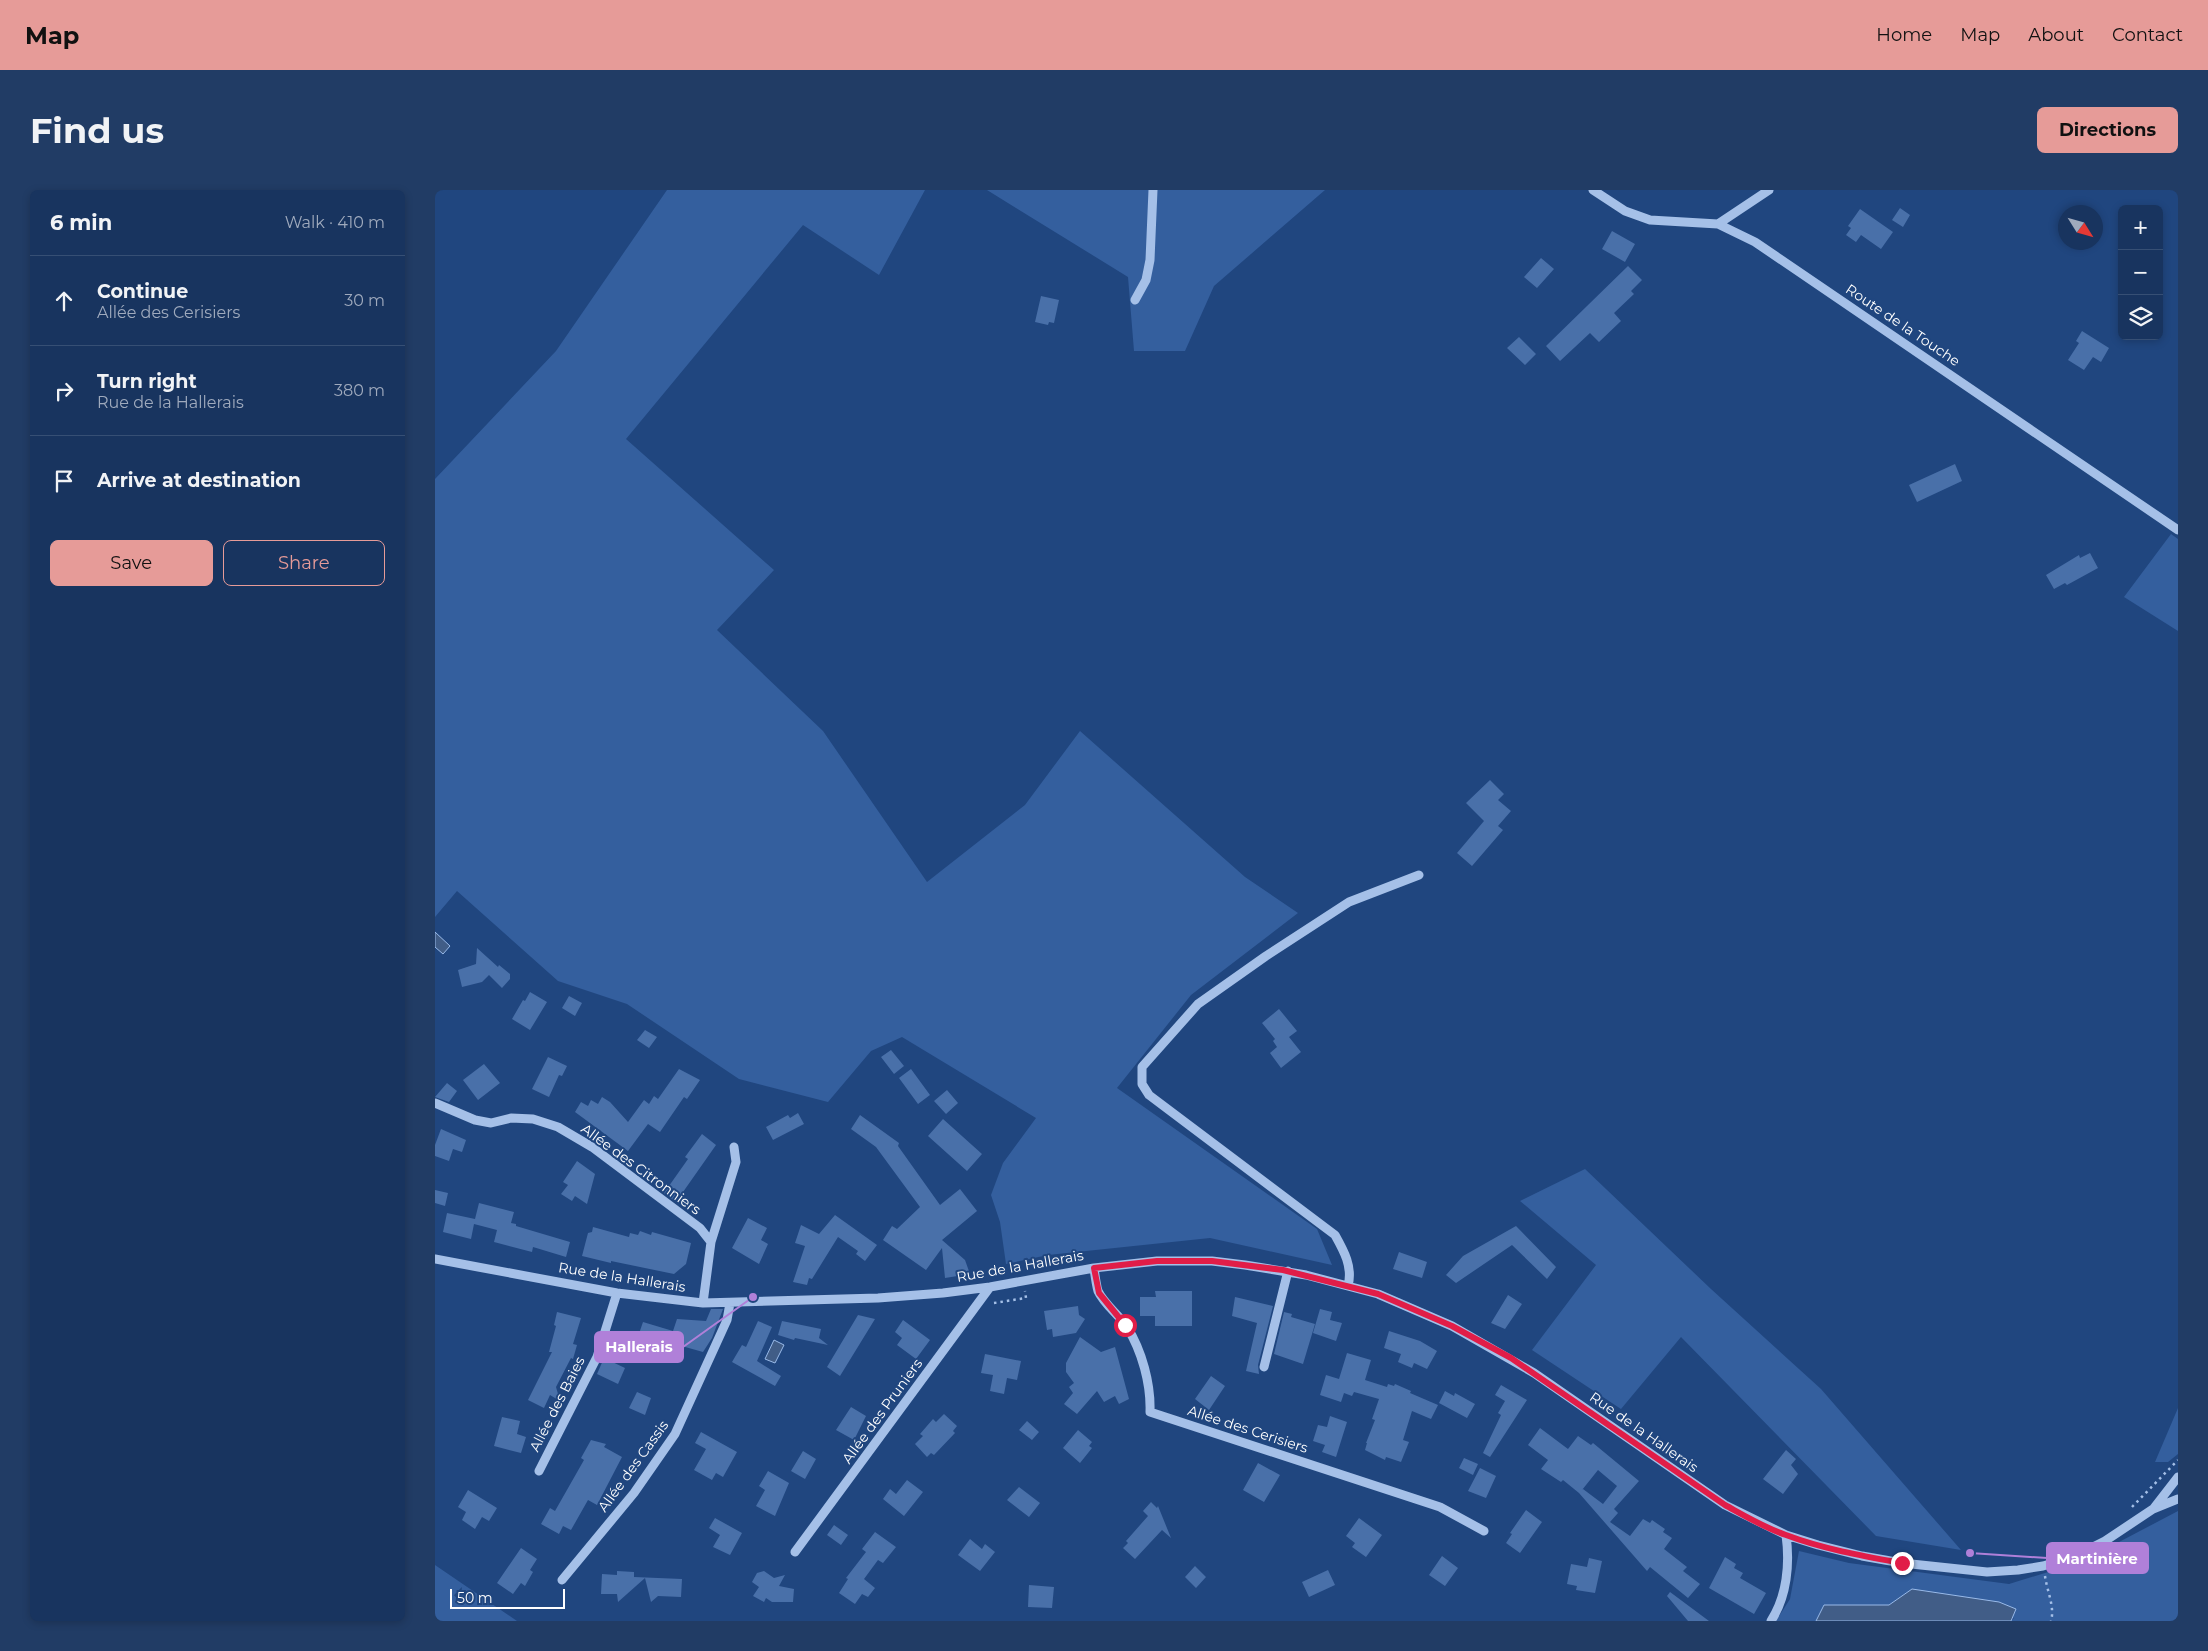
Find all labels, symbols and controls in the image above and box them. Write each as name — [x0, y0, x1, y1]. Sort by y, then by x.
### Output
text: Map — [25, 21, 79, 50]
text: Home — [1876, 24, 1932, 46]
text: Map — [1960, 24, 2000, 46]
text: About — [2028, 24, 2084, 46]
text: Contact — [2112, 24, 2183, 46]
button: Directions — [2037, 107, 2178, 153]
text: Find us — [30, 109, 164, 152]
north arrow — [2058, 205, 2103, 250]
map controls — [2118, 205, 2163, 340]
button: + — [2118, 205, 2163, 250]
text: 6 min — [50, 210, 112, 235]
text: Walk · 410 m — [285, 213, 385, 232]
button: − — [2118, 250, 2163, 295]
text: Continue — [97, 280, 188, 303]
street label: Route de la Touche — [1842, 280, 1964, 370]
icon: ahead — [50, 287, 78, 315]
text: 30 m — [344, 291, 385, 310]
button: layers — [2118, 295, 2163, 340]
text: Allée des Cerisiers — [97, 303, 240, 322]
text: Turn right — [97, 370, 197, 393]
icon: right — [50, 377, 78, 405]
text: 380 m — [334, 381, 385, 400]
text: Rue de la Hallerais — [97, 393, 244, 412]
icon: arrive — [50, 467, 78, 495]
text: Arrive at destination — [97, 469, 301, 492]
button: Save — [50, 540, 213, 586]
button: Share — [223, 540, 385, 586]
street label: Allée des Citronniers — [578, 1120, 705, 1219]
street label: Rue de la Hallerais — [955, 1246, 1085, 1286]
street label: Rue de la Hallerais — [557, 1258, 687, 1296]
route start — [1114, 1314, 1137, 1337]
callout: Hallerais — [595, 1332, 683, 1362]
text: Hallerais — [605, 1337, 673, 1356]
street label: Allée des Baies — [525, 1353, 589, 1455]
street label: Allée des Pruniers — [838, 1355, 926, 1467]
street label: Rue de la Hallerais — [1586, 1388, 1702, 1476]
street label: Allée des Cerisiers — [1186, 1401, 1311, 1457]
street label: Allée des Cassis — [594, 1417, 672, 1515]
callout: Martinière — [2047, 1543, 2148, 1573]
text: Martinière — [2056, 1549, 2138, 1568]
route end — [1891, 1552, 1914, 1575]
scale bar — [450, 1586, 565, 1609]
text: 50 m — [457, 1589, 493, 1607]

